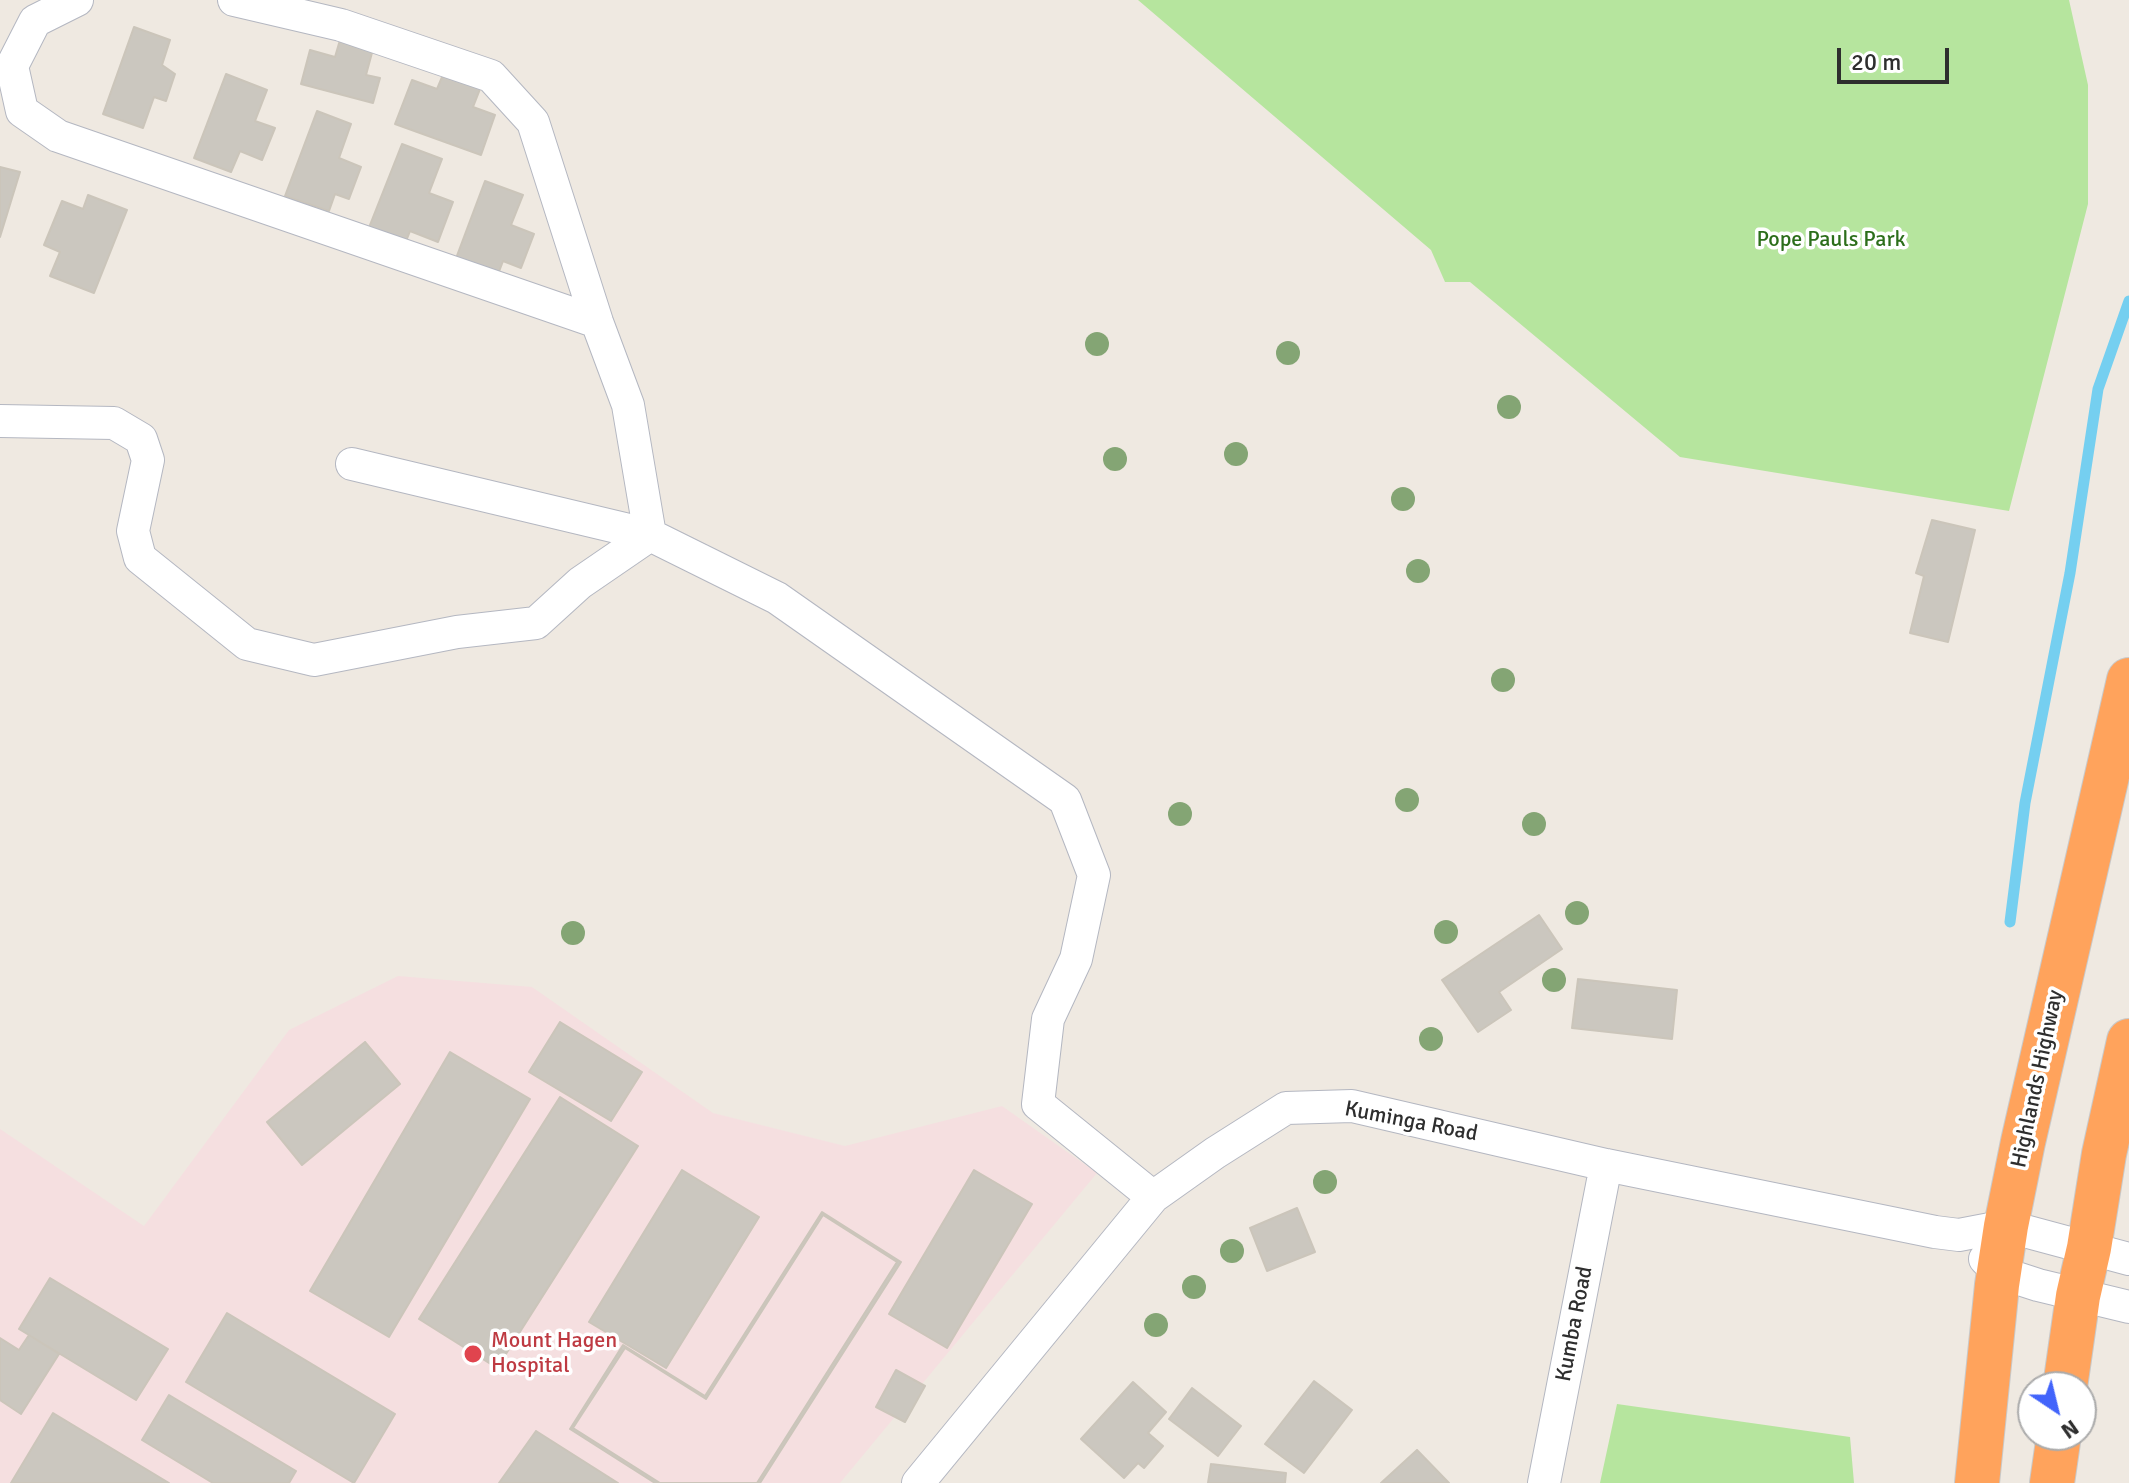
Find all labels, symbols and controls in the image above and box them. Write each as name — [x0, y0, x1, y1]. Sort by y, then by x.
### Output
scale bar — [1841, 32, 1953, 82]
text: 20 m — [1851, 47, 1901, 77]
park label: Pope Pauls Park — [1756, 227, 1906, 253]
street label: Highlands Highway — [2006, 988, 2070, 1170]
street label: Kuminga Road — [1342, 1096, 1480, 1148]
street label: Kumba Road — [1551, 1264, 1599, 1384]
place label: Mount Hagen Hospital — [491, 1328, 617, 1380]
marker: Mount Hagen Hospital — [462, 1343, 484, 1365]
north arrow — [2017, 1371, 2097, 1451]
text: N — [2056, 1414, 2084, 1445]

